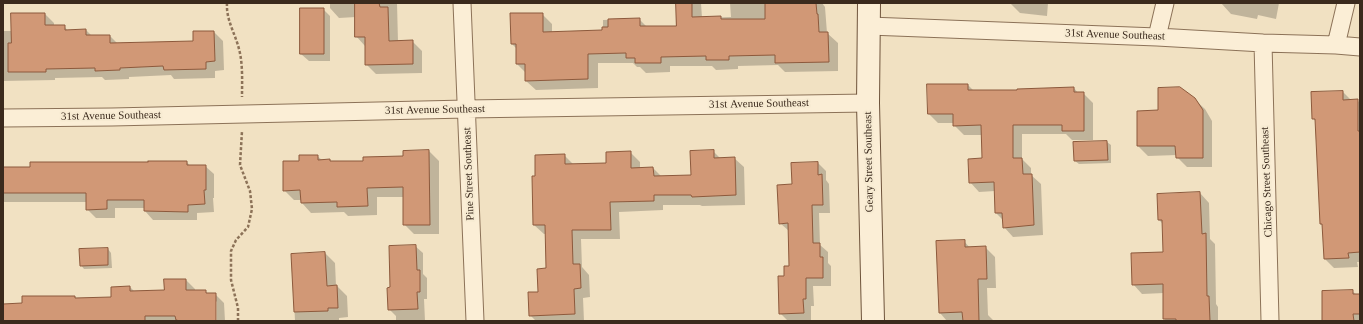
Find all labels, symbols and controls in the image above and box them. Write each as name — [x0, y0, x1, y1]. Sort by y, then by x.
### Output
street label: 31st Avenue Southeast — [1065, 27, 1165, 43]
street label: 31st Avenue Southeast — [709, 97, 809, 111]
street label: 31st Avenue Southeast — [385, 103, 485, 117]
street label: 31st Avenue Southeast — [61, 109, 161, 123]
street label: Geary Street Southeast — [862, 111, 876, 213]
street label: Pine Street Southeast — [461, 127, 477, 221]
street label: Chicago Street Southeast — [1258, 127, 1276, 237]

